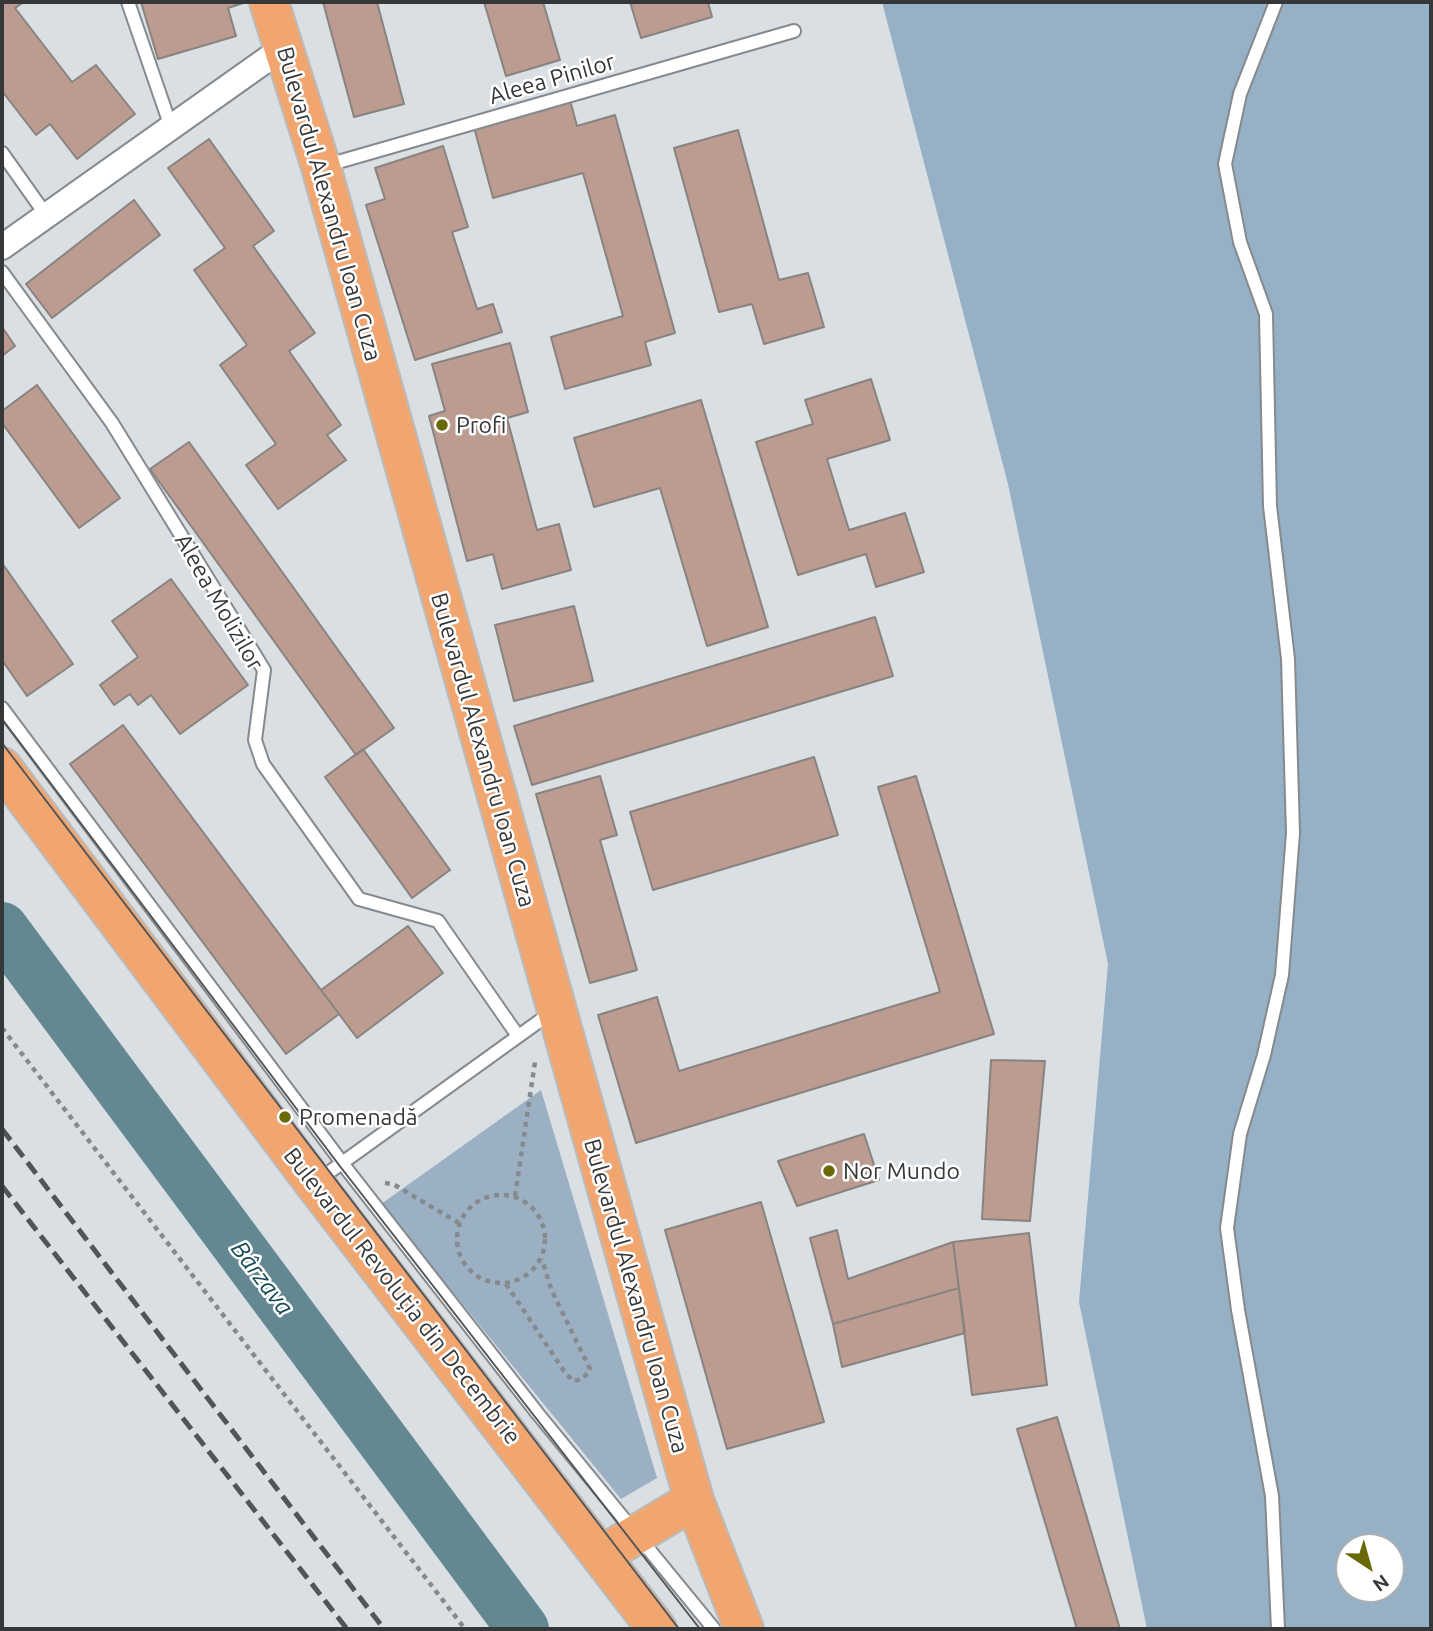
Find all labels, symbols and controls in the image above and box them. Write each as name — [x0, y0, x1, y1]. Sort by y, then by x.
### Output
street label: Bulevardul Alexandru Ioan Cuza — [271, 44, 387, 364]
street label: Aleea Pinilor — [486, 48, 618, 110]
place label: Profi — [456, 411, 506, 439]
marker: Profi — [434, 417, 450, 433]
street label: Aleea Molizilor — [169, 529, 269, 675]
street label: Bulevardul Alexandru Ioan Cuza — [425, 590, 541, 910]
place label: Promenadă — [299, 1103, 418, 1131]
marker: Promenadă — [277, 1109, 293, 1125]
street label: Bulevardul Alexandru Ioan Cuza — [578, 1136, 694, 1456]
street label: Bulevardul Revoluția din Decembrie — [278, 1142, 526, 1450]
place label: Nor Mundo — [843, 1157, 960, 1185]
marker: Nor Mundo — [821, 1163, 837, 1179]
water label: Bârzava — [225, 1235, 299, 1321]
north arrow — [1335, 1533, 1405, 1603]
text: N — [1369, 1570, 1393, 1596]

